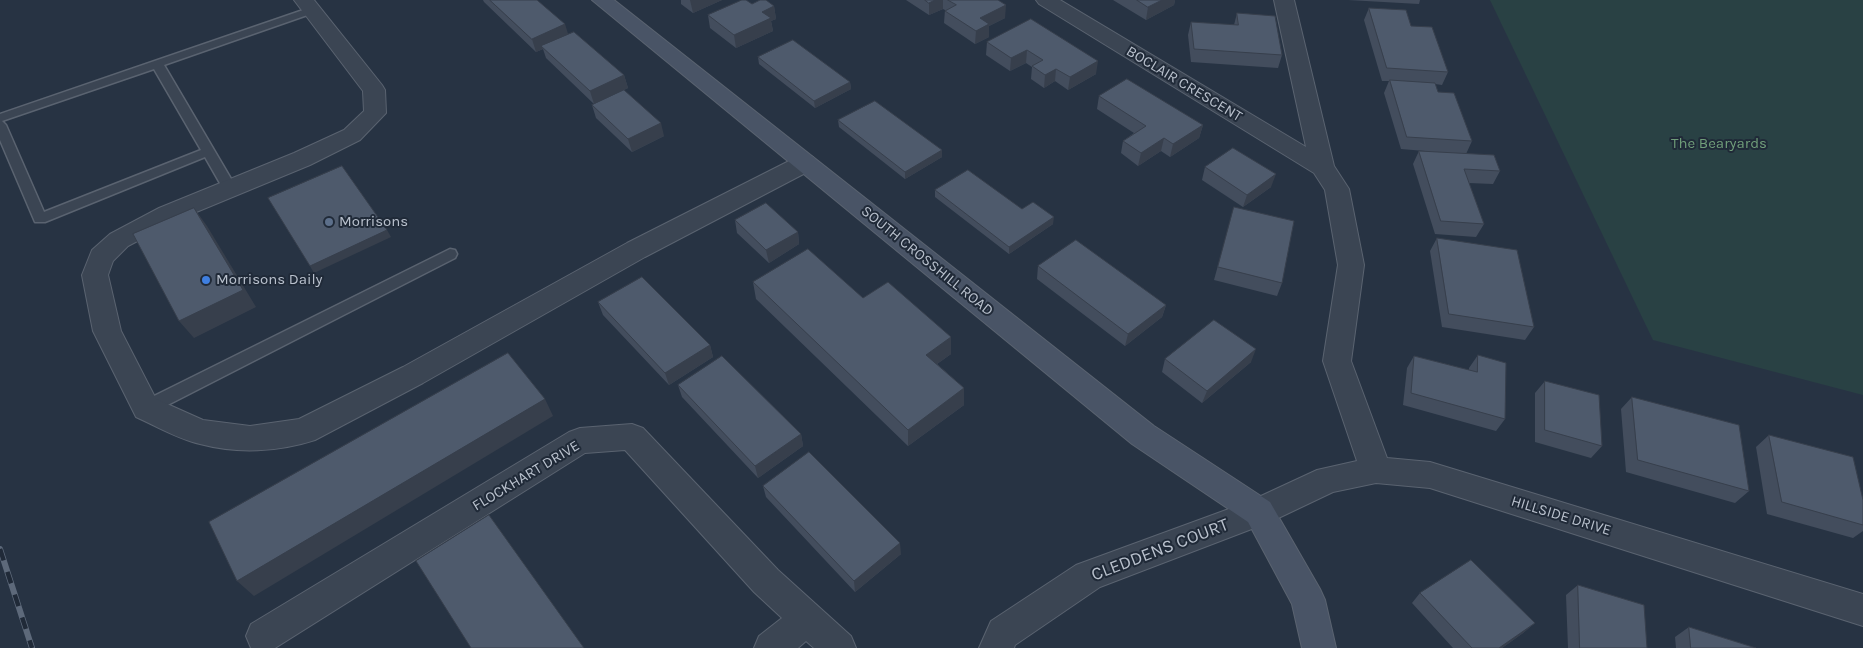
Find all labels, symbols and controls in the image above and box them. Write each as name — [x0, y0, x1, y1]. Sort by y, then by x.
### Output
street label: BOCLAIR CRESCENT — [1123, 42, 1245, 126]
park label: The Bearyards — [1671, 135, 1767, 153]
street label: SOUTH CROSSHILL ROAD — [857, 202, 997, 320]
place label: Morrisons — [339, 213, 408, 231]
marker: Morrisons — [323, 216, 335, 228]
place label: Morrisons Daily — [216, 271, 323, 289]
marker: Morrisons Daily — [200, 274, 212, 286]
street label: FLOCKHART DRIVE — [469, 437, 583, 515]
street label: HILLSIDE DRIVE — [1509, 492, 1613, 540]
street label: CLEDDENS COURT — [1088, 514, 1232, 586]

